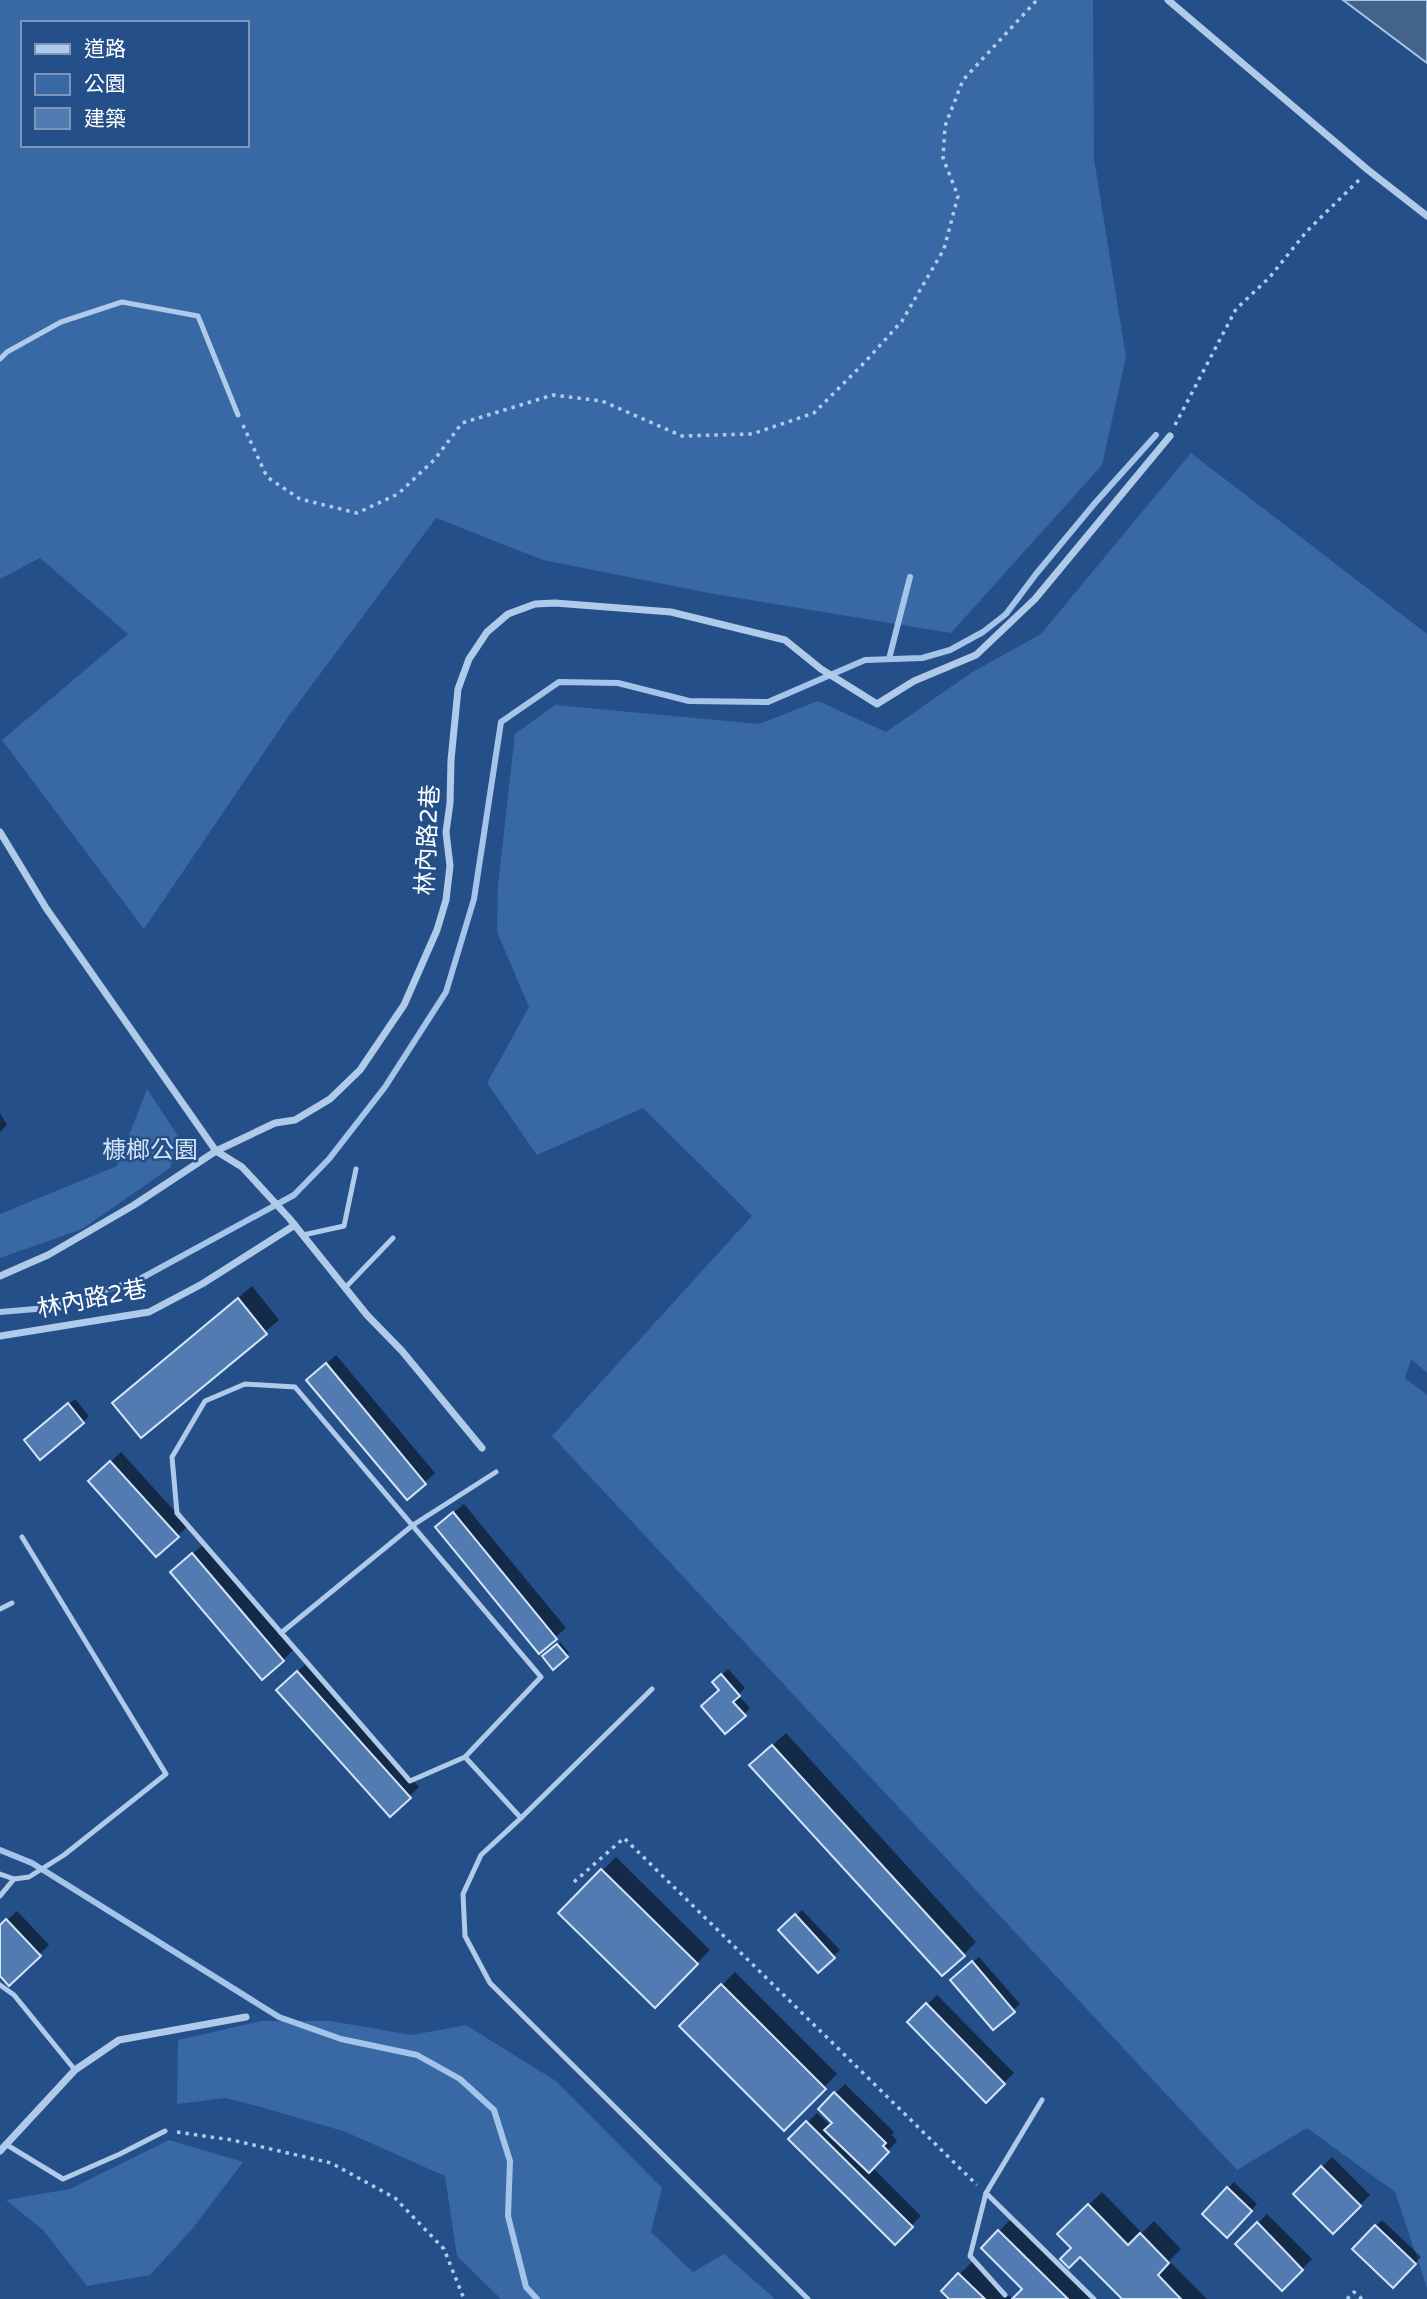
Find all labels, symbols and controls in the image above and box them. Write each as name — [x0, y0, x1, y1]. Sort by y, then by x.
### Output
legend — [21, 21, 248, 147]
text: 道路 — [84, 37, 126, 62]
text: 公園 — [84, 72, 126, 97]
text: 建築 — [84, 107, 126, 132]
street label: 林內路2巷 — [411, 784, 445, 896]
park label: 槺榔公園 — [102, 1136, 198, 1165]
street label: 林內路2巷 — [35, 1274, 149, 1324]

